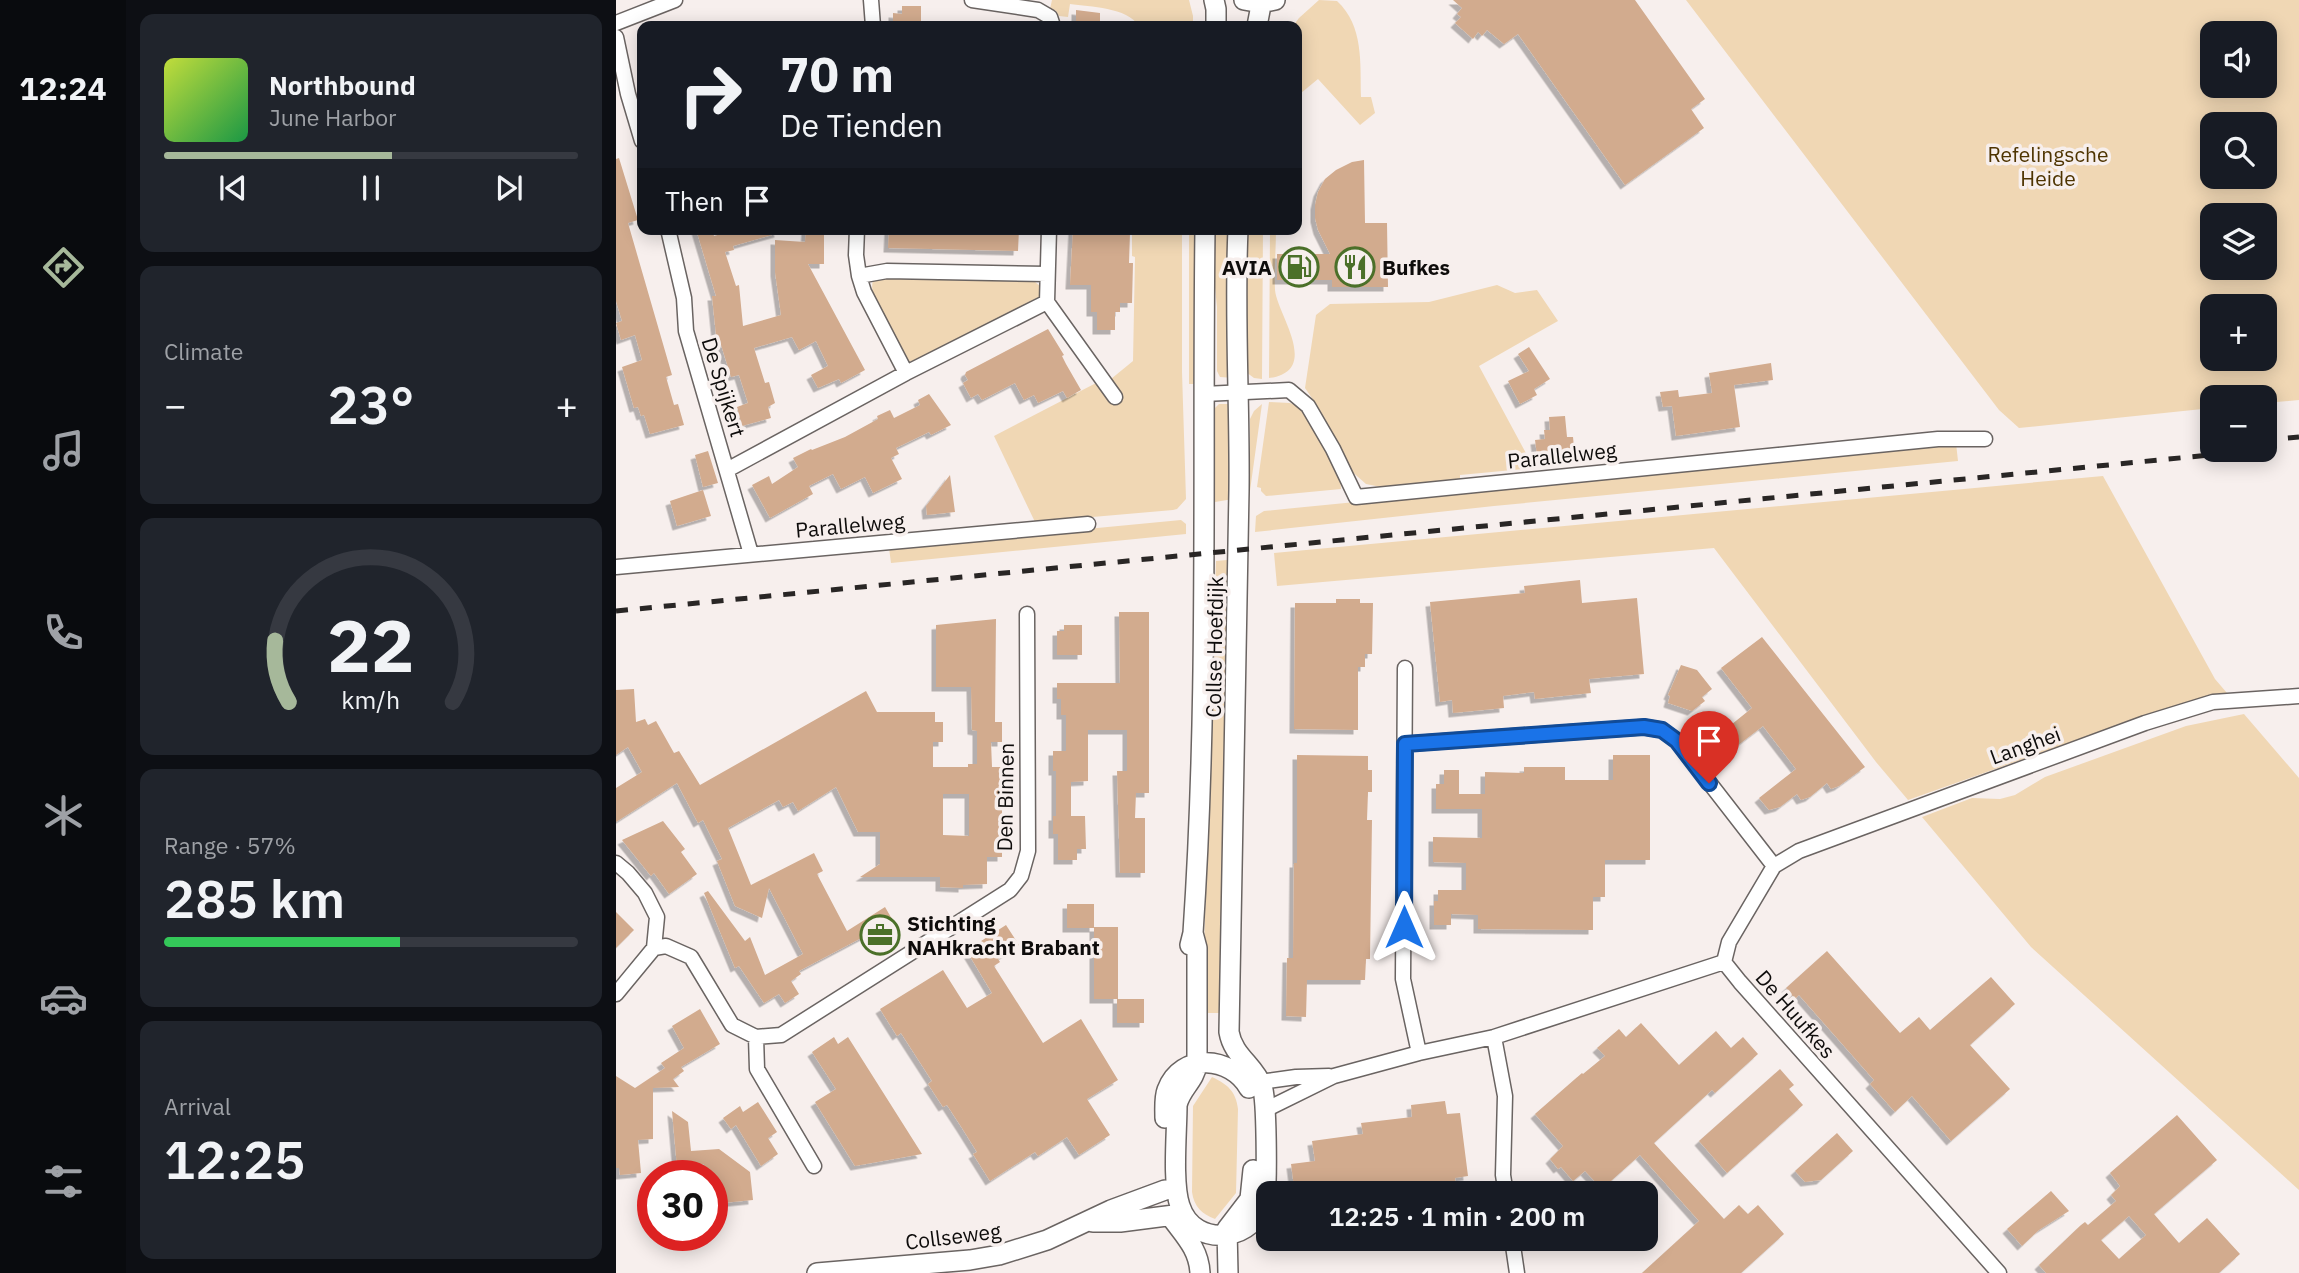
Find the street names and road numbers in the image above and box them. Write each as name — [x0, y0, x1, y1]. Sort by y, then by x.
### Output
street label: De Spijkert — [696, 334, 752, 440]
street label: Parallelweg — [1506, 435, 1618, 475]
street label: Parallelweg — [794, 506, 906, 544]
street label: Collse Hoefdijk — [1199, 576, 1229, 718]
street label: Langhei — [1986, 719, 2064, 771]
street label: Den Binnen — [990, 742, 1020, 852]
street label: De Huufkes — [1750, 964, 1842, 1064]
street label: Collseweg — [903, 1216, 1003, 1256]

